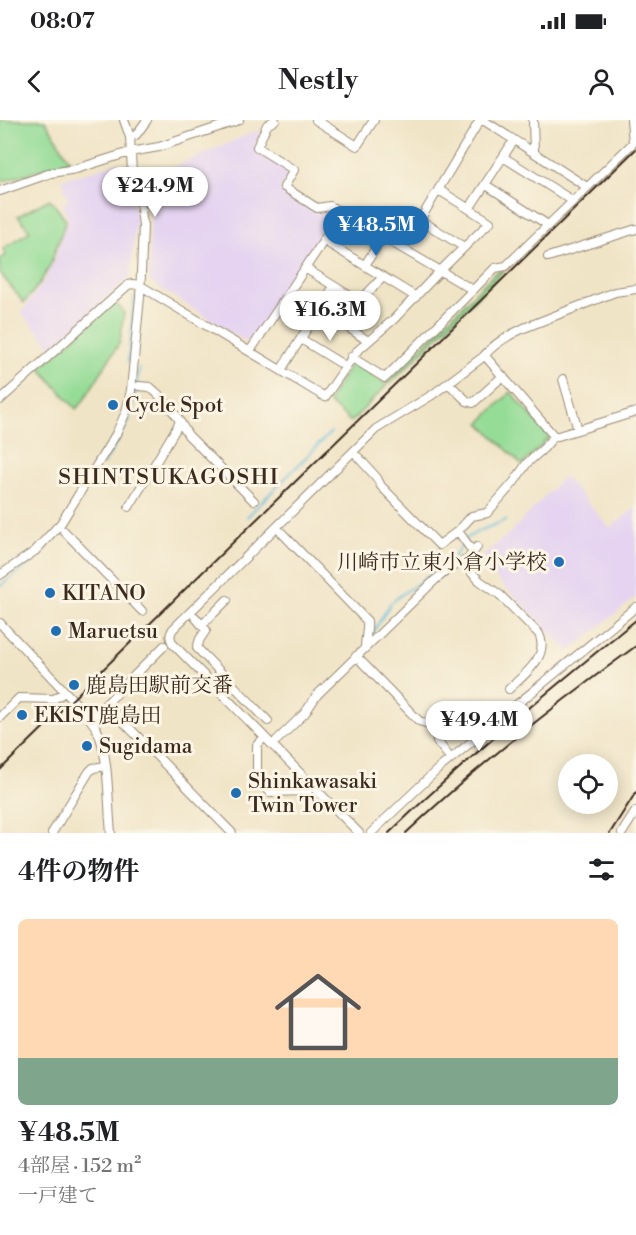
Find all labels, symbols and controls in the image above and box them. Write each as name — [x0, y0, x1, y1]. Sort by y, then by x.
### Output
text: 08:07 — [30, 8, 95, 35]
text: Nestly — [278, 64, 358, 98]
icon: back — [18, 65, 51, 98]
icon: person — [585, 65, 618, 98]
pin: ¥24.9M — [106, 167, 204, 218]
text: ¥24.9M — [116, 174, 194, 199]
pin: ¥48.5M — [327, 206, 425, 257]
text: ¥48.5M — [337, 213, 415, 238]
pin: ¥16.3M — [281, 291, 379, 342]
text: ¥16.3M — [294, 298, 366, 323]
place label: Cycle Spot — [125, 393, 224, 419]
marker: Cycle Spot — [106, 398, 120, 412]
district label: SHINTSUKAGOSHI — [58, 464, 280, 491]
place label: 川崎市立東小倉小学校 — [337, 550, 547, 576]
marker: 川崎市立東小倉小学校 — [552, 555, 566, 569]
place label: KITANO — [62, 581, 146, 607]
marker: KITANO — [43, 586, 57, 600]
place label: Maruetsu — [68, 619, 158, 645]
marker: Maruetsu — [49, 624, 63, 638]
place label: 鹿島田駅前交番 — [86, 673, 233, 699]
marker: 鹿島田駅前交番 — [67, 678, 81, 692]
pin: ¥49.4M — [430, 701, 528, 752]
place label: EKIST鹿島田 — [34, 703, 161, 729]
marker: EKIST鹿島田 — [15, 708, 29, 722]
text: ¥49.4M — [440, 708, 518, 733]
place label: Sugidama — [99, 734, 193, 760]
marker: Sugidama — [80, 739, 94, 753]
map controls — [558, 754, 618, 814]
button: locate — [558, 754, 618, 814]
place label: Shinkawasaki Twin Tower — [248, 769, 377, 819]
marker: Shinkawasaki Twin Tower — [229, 786, 243, 800]
icon: filters — [585, 853, 618, 886]
text: 4件の物件 — [18, 856, 139, 888]
icon: home — [264, 958, 372, 1066]
text: ¥48.5M — [18, 1117, 119, 1149]
text: 4部屋 · 152 m² — [18, 1154, 141, 1179]
text: 一戸建て — [18, 1184, 98, 1209]

